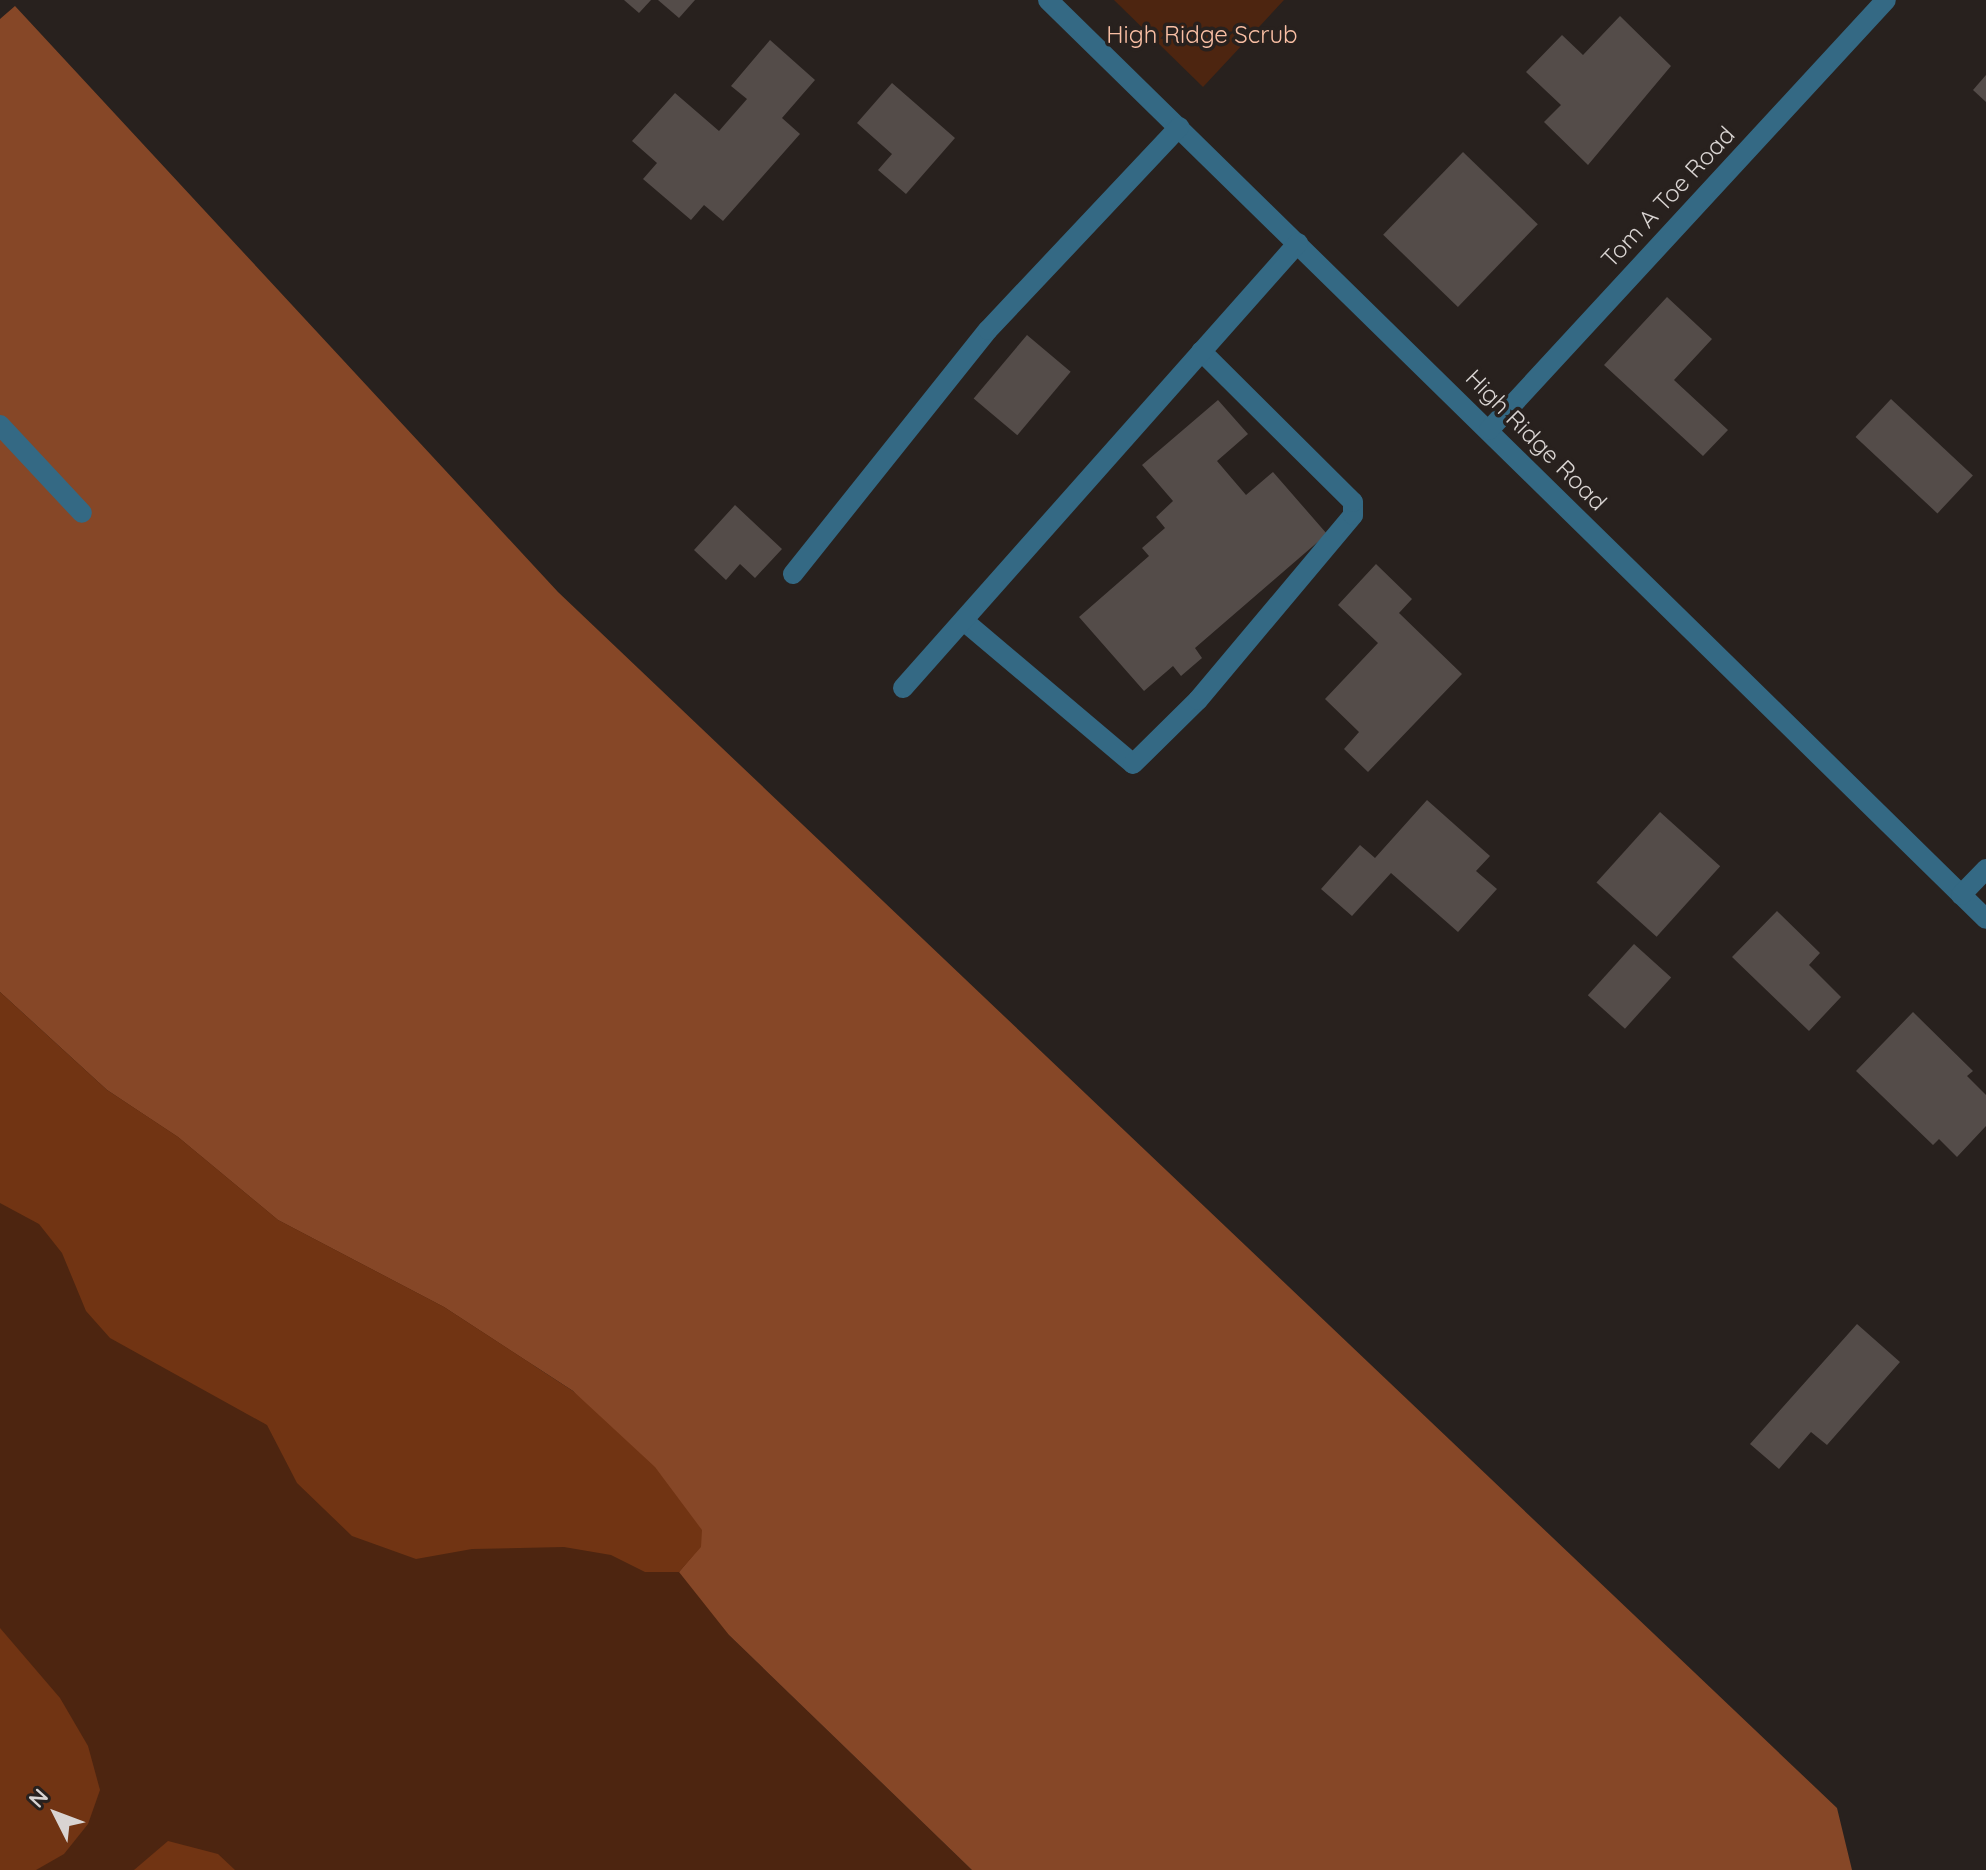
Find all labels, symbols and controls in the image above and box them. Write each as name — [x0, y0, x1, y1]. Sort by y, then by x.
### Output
park label: High Ridge Scrub — [1106, 21, 1298, 49]
street label: Tom A Toe Road — [1595, 120, 1741, 274]
street label: High Ridge Road — [1460, 364, 1612, 516]
north arrow — [16, 1774, 96, 1854]
text: N — [22, 1783, 54, 1813]

